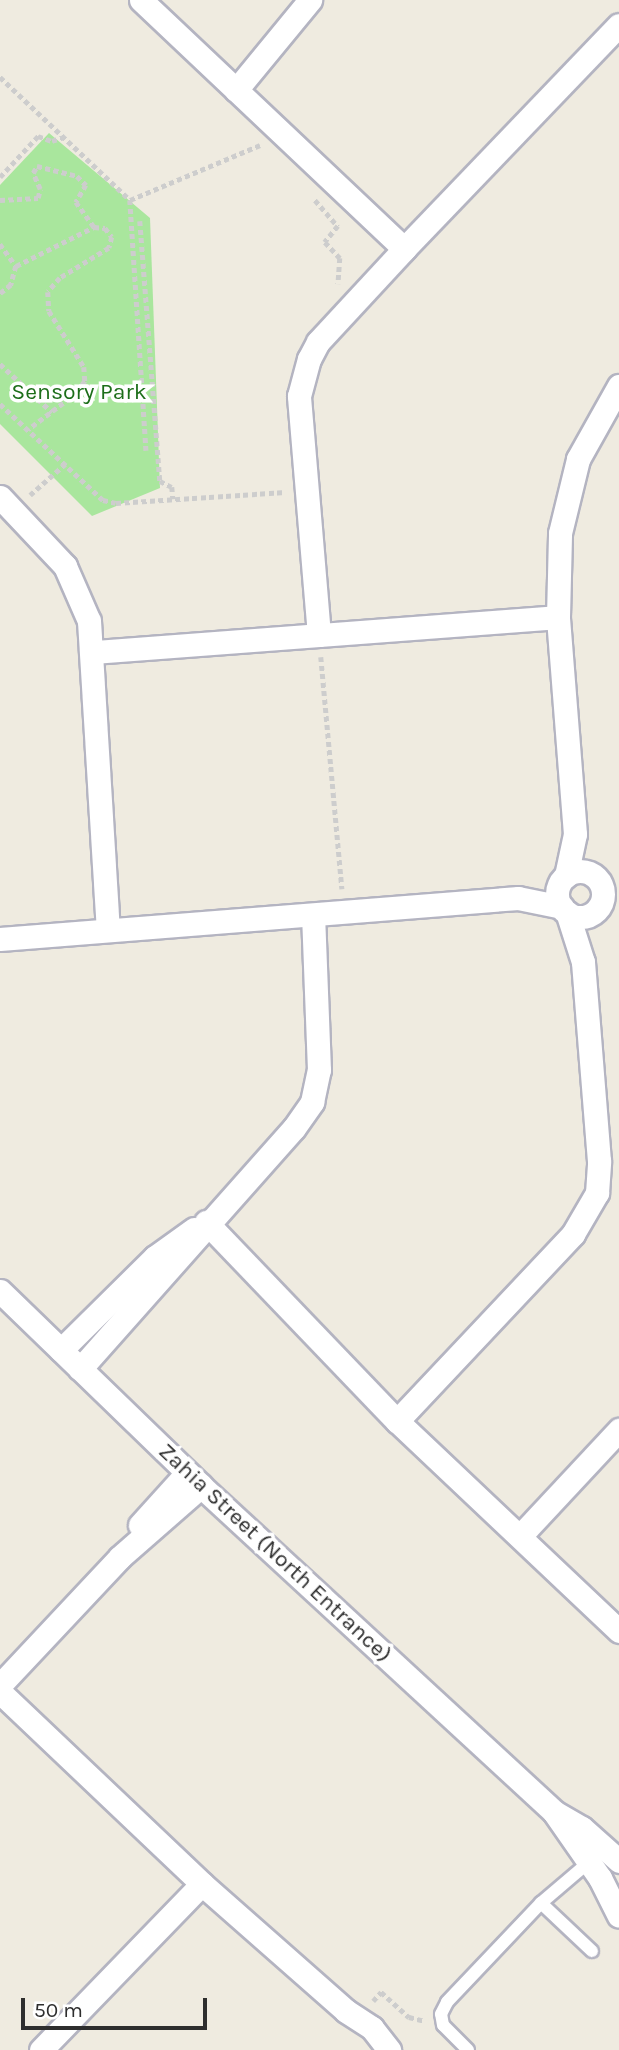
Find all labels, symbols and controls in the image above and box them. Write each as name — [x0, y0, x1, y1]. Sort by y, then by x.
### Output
park label: Sensory Park — [11, 378, 147, 406]
street label: Zahia Street (North Entrance) — [153, 1438, 397, 1668]
scale bar — [24, 1983, 210, 2027]
text: 50 m — [34, 1998, 83, 2022]

